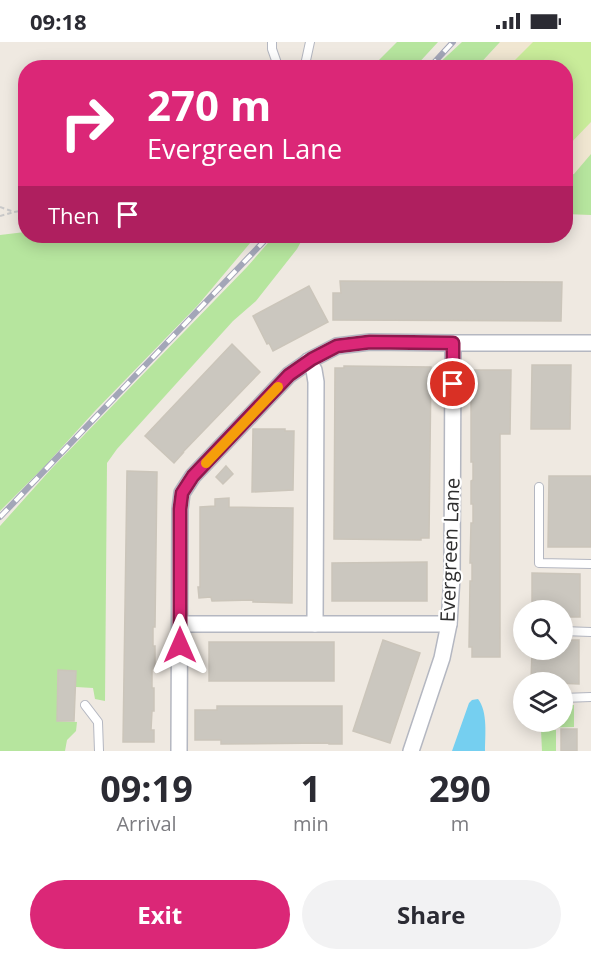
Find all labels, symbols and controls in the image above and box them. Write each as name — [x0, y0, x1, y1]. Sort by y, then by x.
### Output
text: 09:18 — [30, 6, 87, 36]
text: 270 m — [147, 76, 271, 133]
icon: right — [48, 84, 126, 162]
text: Evergreen Lane — [147, 130, 342, 167]
icon: arrive — [111, 198, 144, 231]
text: Then — [48, 200, 99, 230]
pin — [427, 358, 478, 409]
icon: arrive — [436, 367, 469, 400]
street label: Evergreen Lane — [433, 477, 466, 623]
map controls — [513, 600, 573, 732]
button: search — [513, 600, 573, 660]
position arrow — [148, 613, 212, 677]
button: layers — [513, 672, 573, 732]
text: 09:19 — [100, 764, 193, 813]
text: 1 — [301, 764, 321, 813]
text: 290 — [429, 764, 491, 813]
text: Arrival — [116, 810, 177, 837]
text: min — [293, 810, 329, 837]
text: m — [451, 810, 469, 837]
button: Exit — [30, 880, 290, 949]
button: Share — [302, 880, 561, 949]

